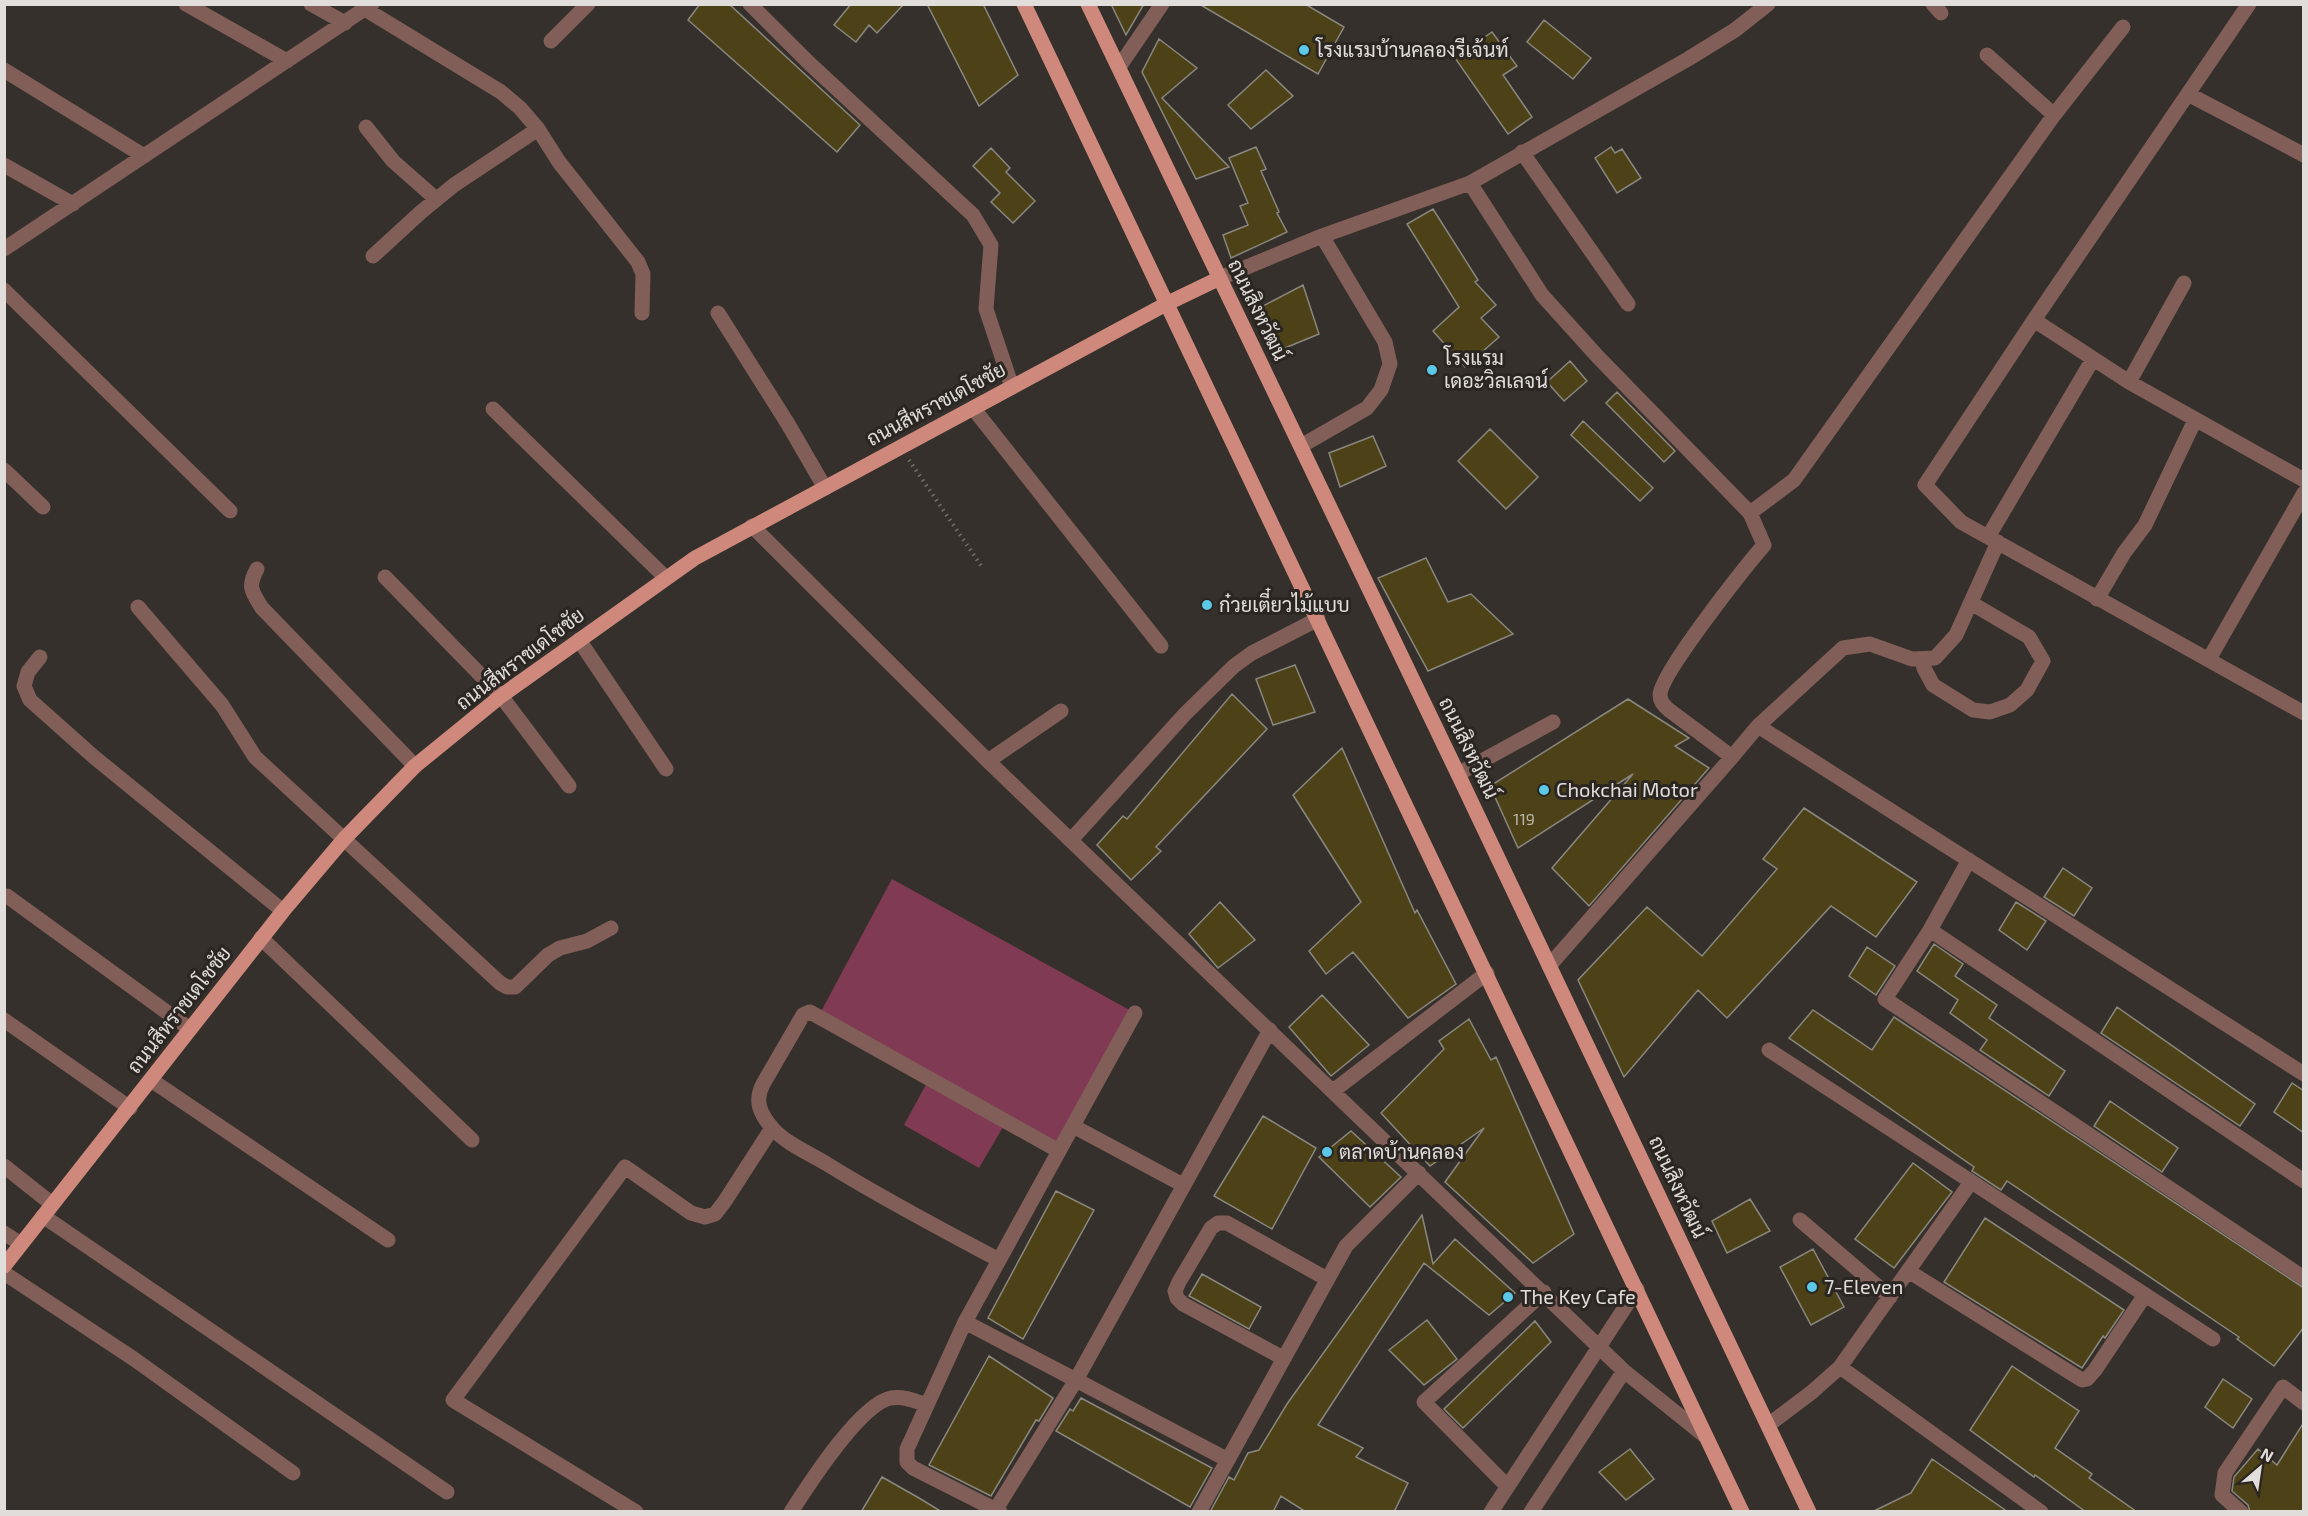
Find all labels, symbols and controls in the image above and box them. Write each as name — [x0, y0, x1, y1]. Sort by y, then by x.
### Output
place label: โรงแรมบ้านคลองรีเจ้นท์ — [1315, 36, 1509, 61]
marker: โรงแรมบ้านคลองรีเจ้นท์ — [1297, 43, 1311, 57]
street label: ถนนสิงหวัฒน์ — [1224, 254, 1295, 364]
place label: โรงแรม เดอะวิลเลจน์ — [1443, 345, 1548, 392]
street label: ถนนสีหราชเดโชชัย — [862, 356, 1009, 450]
marker: โรงแรม เดอะวิลเลจน์ — [1425, 363, 1439, 377]
place label: ก๋วยเตี๋ยวไม้แบบ — [1219, 587, 1350, 616]
marker: ก๋วยเตี๋ยวไม้แบบ — [1200, 598, 1214, 612]
street label: ถนนสีหราชเดโชชัย — [451, 602, 588, 714]
street label: ถนนสิงหวัฒน์ — [1435, 692, 1506, 802]
place label: Chokchai Motor — [1556, 777, 1698, 801]
marker: Chokchai Motor — [1537, 783, 1551, 797]
house number: 119 — [1513, 809, 1535, 828]
street label: ถนนสีหราชเดโชชัย — [121, 941, 235, 1078]
street label: ถนนสิงหวัฒน์ — [1645, 1131, 1714, 1242]
place label: ตลาดบ้านคลอง — [1339, 1139, 1464, 1163]
marker: ตลาดบ้านคลอง — [1320, 1145, 1334, 1159]
place label: 7-Eleven — [1824, 1274, 1903, 1298]
marker: 7-Eleven — [1805, 1280, 1819, 1294]
place label: The Key Cafe — [1520, 1284, 1636, 1308]
marker: The Key Cafe — [1501, 1290, 1515, 1304]
north arrow — [2230, 1438, 2290, 1498]
text: N — [2258, 1443, 2277, 1466]

